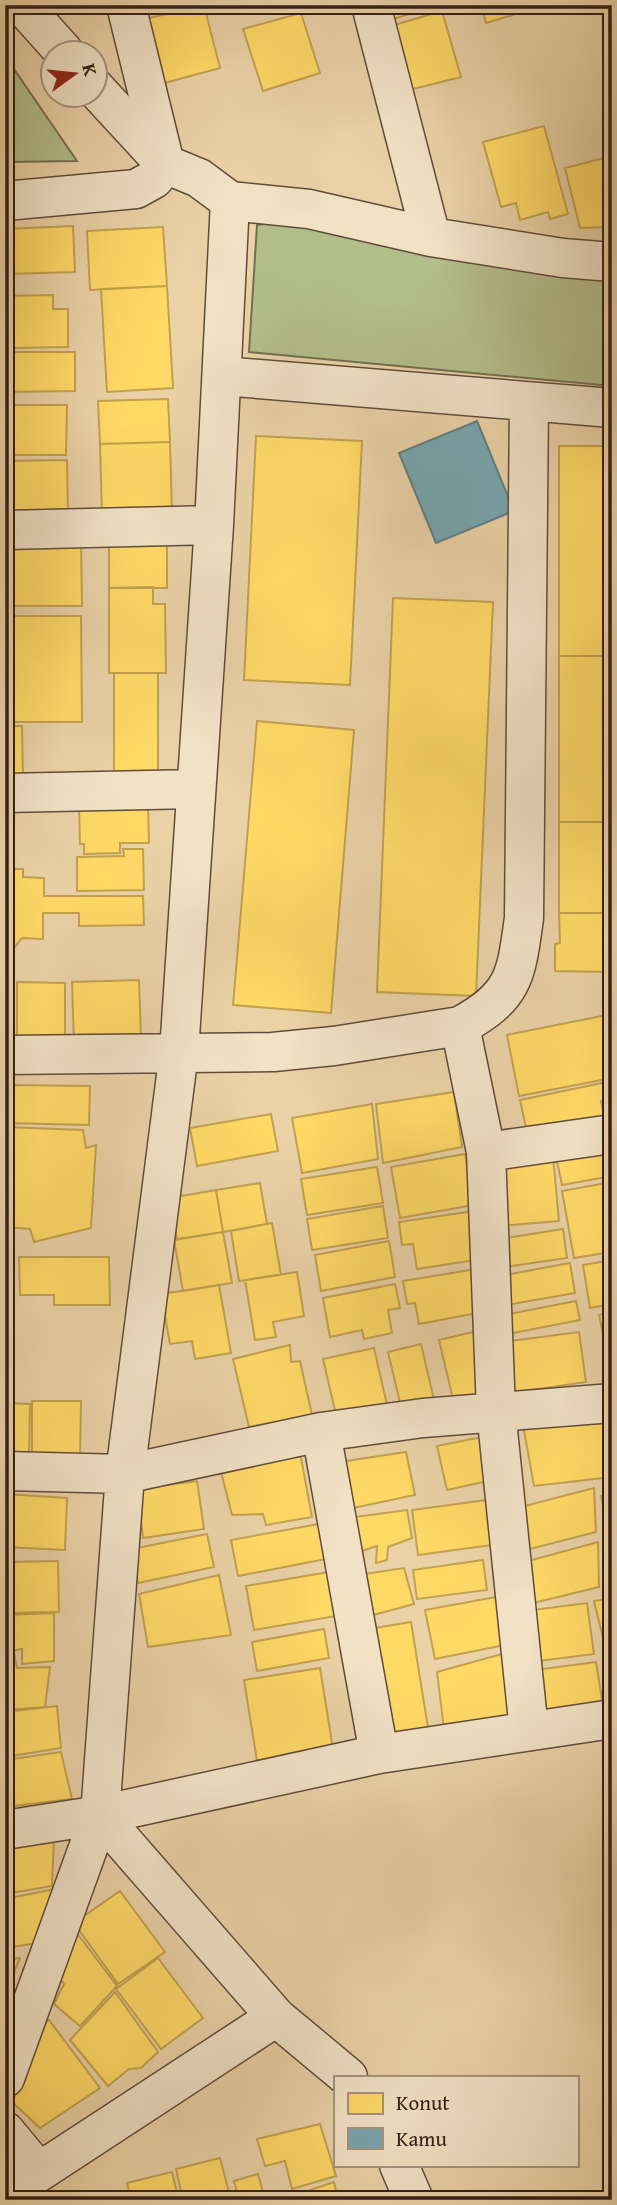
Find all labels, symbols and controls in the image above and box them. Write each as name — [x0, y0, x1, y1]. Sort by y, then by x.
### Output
north arrow — [38, 38, 108, 108]
text: K — [75, 60, 105, 79]
legend — [334, 2076, 578, 2166]
text: Konut — [396, 2087, 450, 2118]
text: Kamu — [396, 2123, 448, 2154]

